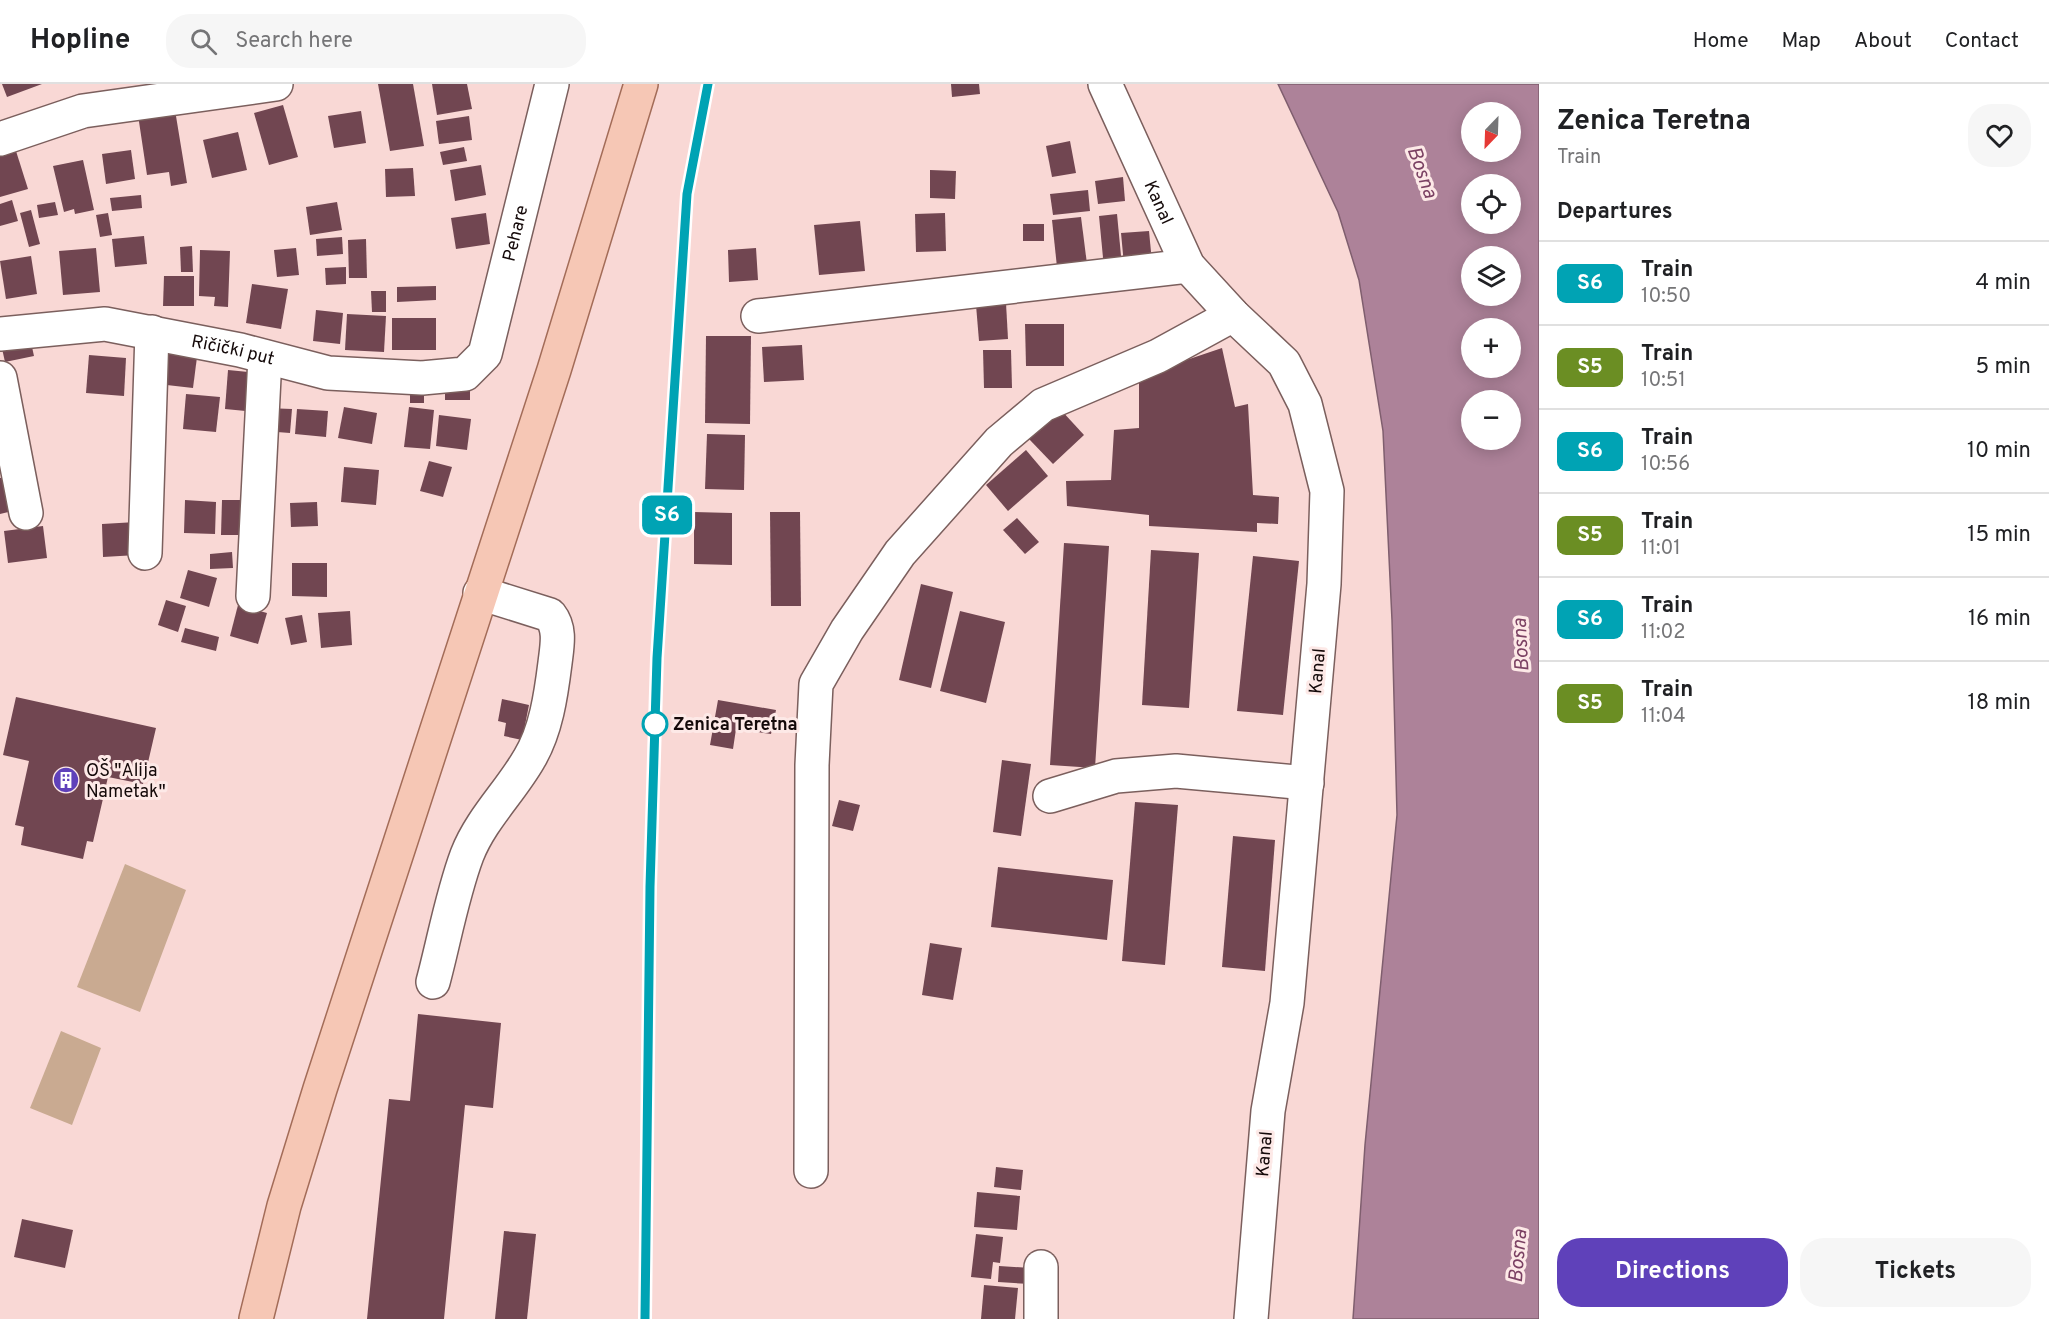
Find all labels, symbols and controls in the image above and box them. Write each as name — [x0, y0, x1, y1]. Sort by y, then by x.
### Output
search box — [166, 14, 586, 68]
text: Hopline — [30, 23, 130, 59]
icon: search — [187, 25, 220, 58]
text: Search here — [235, 28, 353, 55]
text: Home — [1693, 28, 1749, 55]
text: Map — [1782, 28, 1821, 55]
text: About — [1854, 28, 1912, 55]
text: Contact — [1945, 28, 2019, 55]
north arrow — [1461, 102, 1521, 162]
map controls — [1461, 102, 1521, 450]
text: Zenica Teretna — [1557, 104, 1751, 140]
button: heart — [1968, 104, 2031, 167]
water label: Bosna — [1400, 143, 1443, 203]
text: Train — [1557, 145, 1601, 171]
button: locate — [1461, 174, 1521, 234]
street label: Kanal — [1138, 177, 1178, 228]
text: Departures — [1557, 199, 1673, 226]
street label: Pehare — [498, 203, 534, 264]
button: layers — [1461, 246, 1521, 306]
text: Train — [1641, 257, 1693, 284]
text: S6 — [1577, 270, 1603, 297]
text: 4 min — [1976, 270, 2031, 297]
text: 10:50 — [1641, 284, 1691, 310]
button: + — [1461, 318, 1521, 378]
street label: Ričički put — [189, 331, 277, 372]
text: Train — [1641, 341, 1693, 368]
text: S5 — [1577, 354, 1603, 381]
text: 5 min — [1976, 354, 2031, 381]
text: 10:51 — [1641, 368, 1686, 394]
button: − — [1461, 390, 1521, 450]
text: Train — [1641, 425, 1693, 452]
text: S6 — [1577, 438, 1603, 465]
text: 10 min — [1967, 438, 2031, 465]
text: 10:56 — [1641, 452, 1690, 478]
line badge: S6 — [640, 496, 694, 534]
text: S6 — [654, 502, 680, 529]
text: Train — [1641, 509, 1693, 536]
text: S5 — [1577, 522, 1603, 549]
text: 15 min — [1967, 522, 2031, 549]
text: 11:01 — [1641, 536, 1681, 562]
text: Train — [1641, 593, 1693, 620]
text: S6 — [1577, 606, 1603, 633]
text: 16 min — [1968, 606, 2031, 633]
water label: Bosna — [1508, 617, 1536, 672]
text: 11:02 — [1641, 620, 1686, 646]
street label: Kanal — [1305, 647, 1332, 695]
text: Train — [1641, 677, 1693, 704]
text: S5 — [1577, 690, 1603, 717]
text: 18 min — [1968, 690, 2031, 717]
text: 11:04 — [1641, 704, 1686, 730]
marker: Zenica Teretna — [642, 711, 668, 737]
place label: Zenica Teretna — [673, 714, 798, 737]
place label: OŠ "Alija Nametak" — [86, 758, 166, 804]
building icon: OŠ "Alija Nametak" — [51, 765, 81, 795]
street label: Kanal — [1252, 1130, 1279, 1178]
water label: Bosna — [1504, 1228, 1534, 1284]
button: Directions — [1557, 1238, 1788, 1307]
button: Tickets — [1800, 1238, 2031, 1307]

